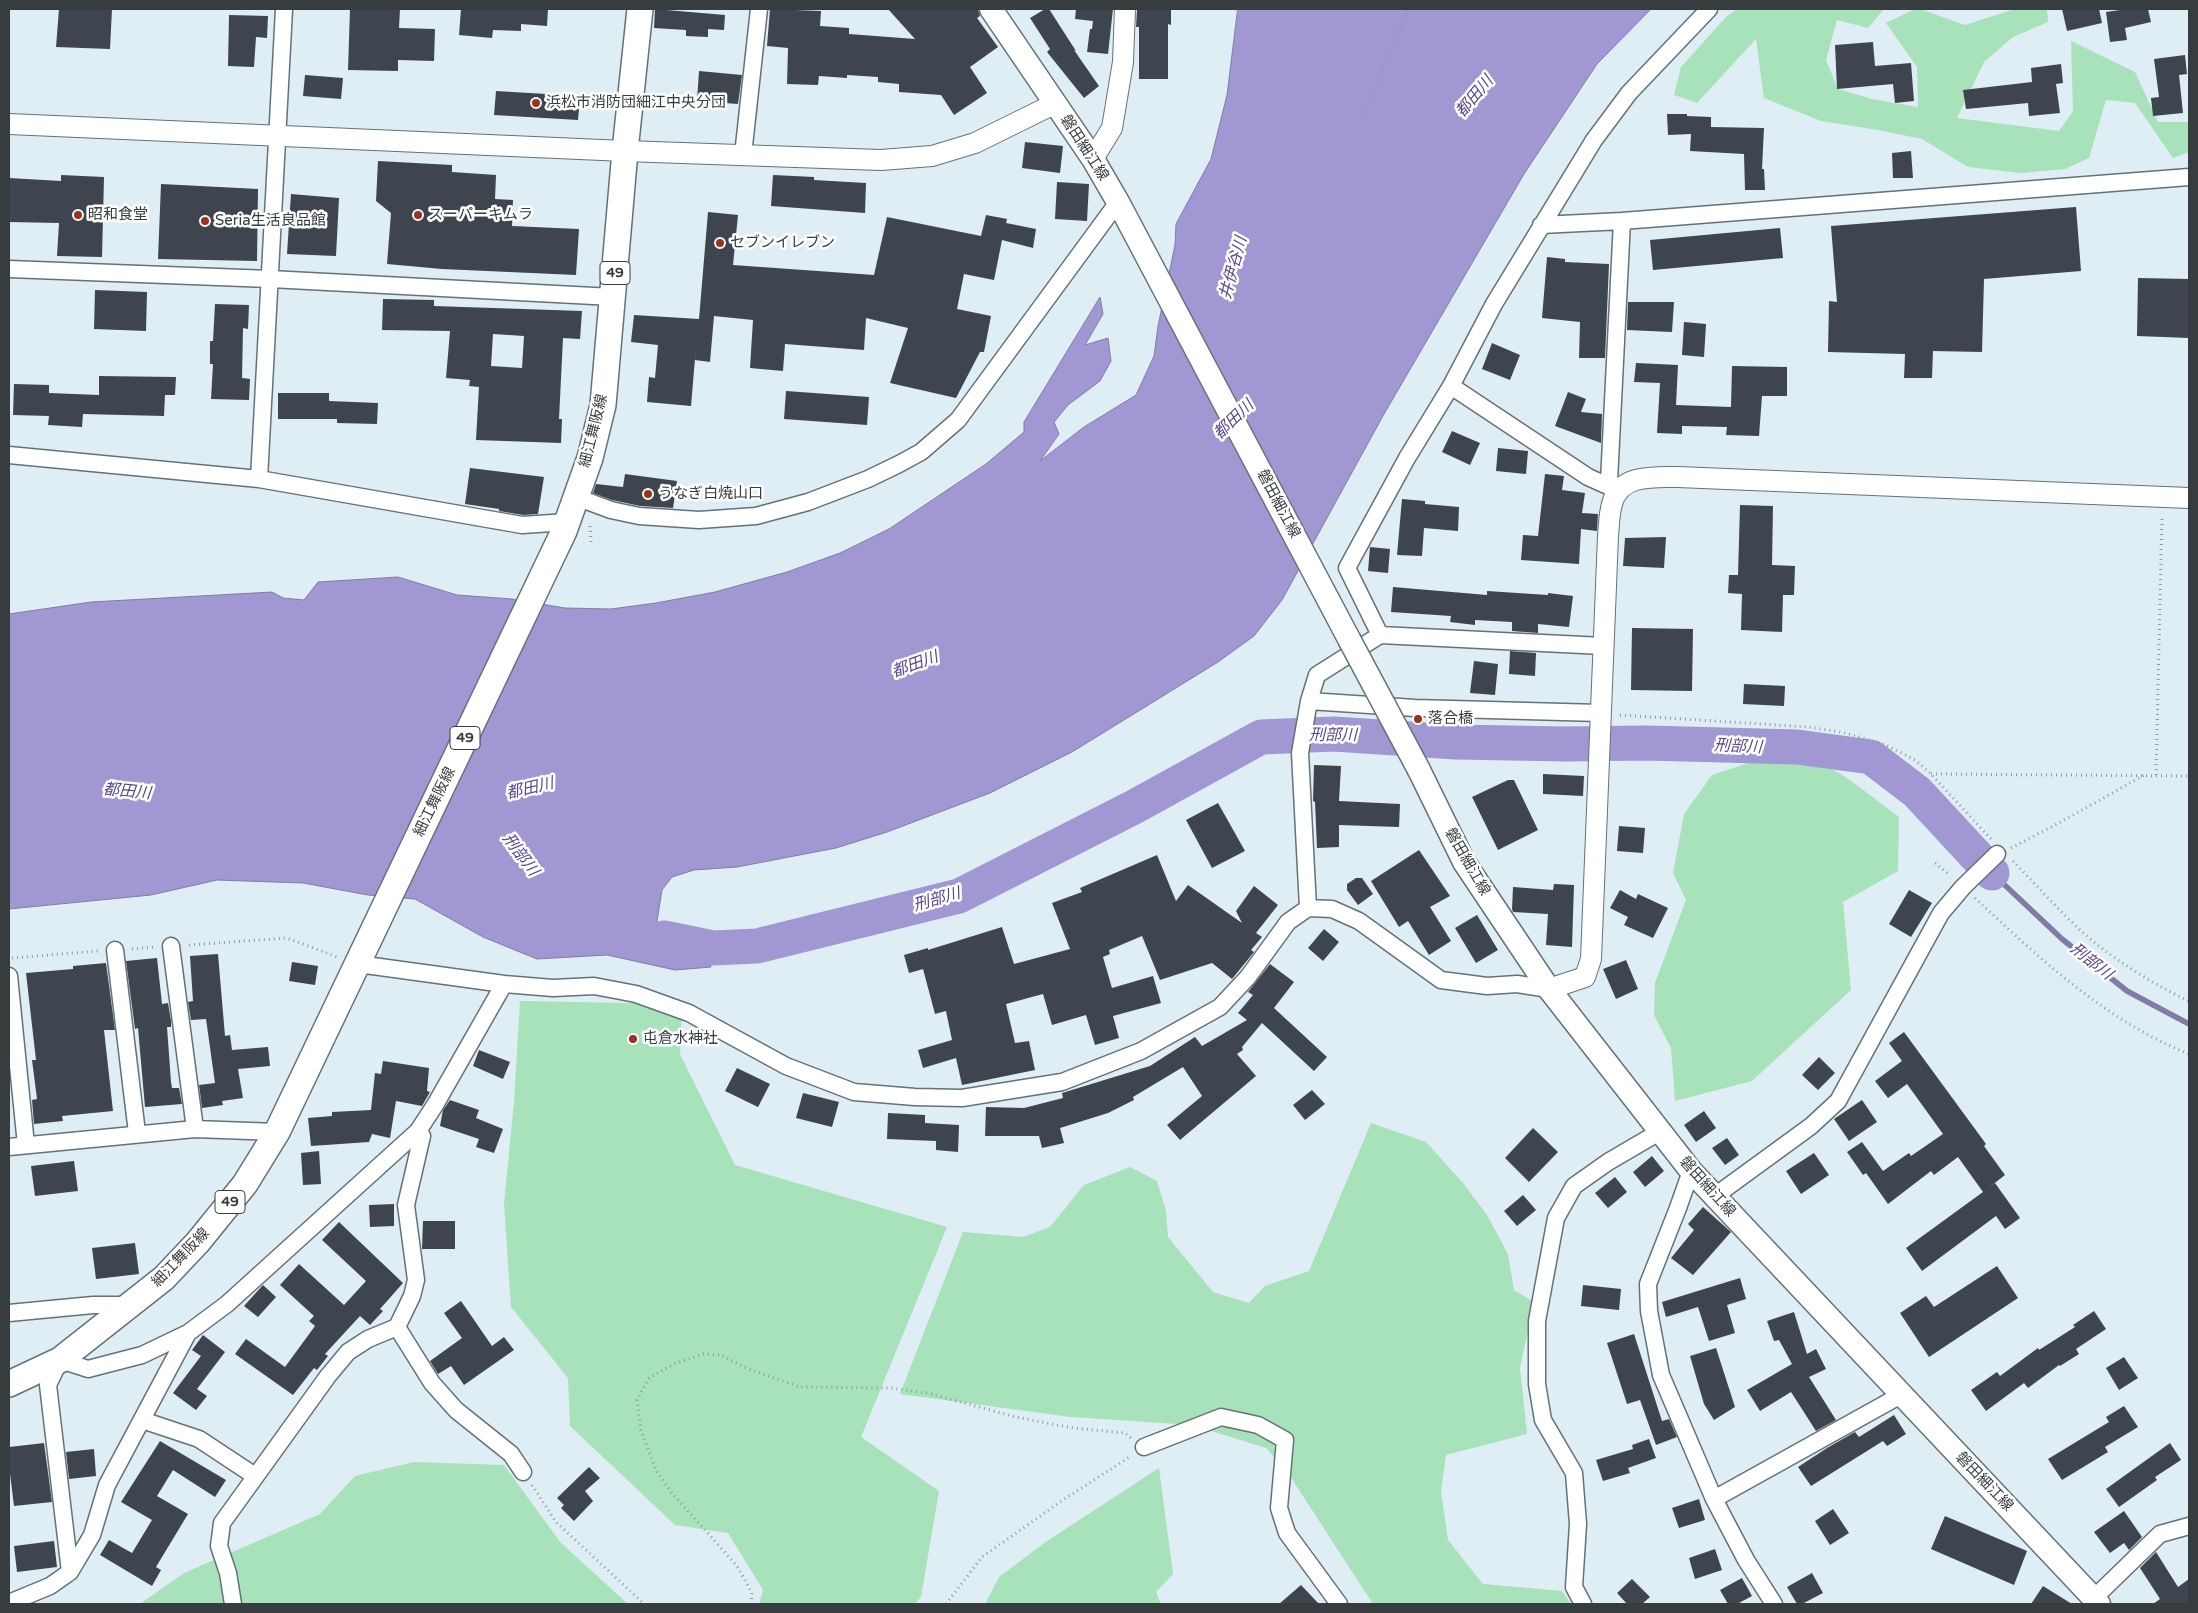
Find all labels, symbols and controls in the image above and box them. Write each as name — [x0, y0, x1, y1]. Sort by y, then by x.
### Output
water label: 都田川 — [1452, 72, 1498, 122]
place label: 浜松市消防団細江中央分団 — [546, 94, 726, 112]
marker: 浜松市消防団細江中央分団 — [530, 97, 542, 109]
street label: 磐田細江線 — [1056, 112, 1112, 184]
place label: 昭和食堂 — [88, 206, 148, 224]
place label: スーパーキムラ — [428, 206, 533, 224]
marker: 昭和食堂 — [72, 209, 84, 221]
marker: スーパーキムラ — [412, 209, 424, 221]
place label: Seria生活良品館 — [215, 212, 326, 230]
marker: Seria生活良品館 — [199, 215, 211, 227]
place label: セブンイレブン — [730, 234, 835, 252]
water label: 井伊谷川 — [1216, 235, 1252, 301]
marker: セブンイレブン — [714, 237, 726, 249]
road number: 49 — [600, 262, 630, 284]
street label: 細江舞阪線 — [576, 392, 612, 470]
water label: 都田川 — [1210, 396, 1258, 444]
street label: 磐田細江線 — [1252, 467, 1304, 541]
place label: うなぎ白焼山口 — [658, 485, 763, 503]
marker: うなぎ白焼山口 — [642, 488, 654, 500]
water label: 都田川 — [889, 648, 941, 682]
place label: 落合橋 — [1428, 710, 1473, 728]
marker: 落合橋 — [1412, 713, 1424, 725]
road number: 49 — [450, 726, 480, 750]
water label: 刑部川 — [1309, 726, 1357, 746]
water label: 刑部川 — [1714, 736, 1762, 758]
street label: 細江舞阪線 — [410, 764, 460, 840]
water label: 都田川 — [504, 774, 556, 804]
water label: 都田川 — [102, 780, 152, 804]
street label: 磐田細江線 — [1440, 825, 1494, 899]
water label: 刑部川 — [498, 830, 542, 880]
water label: 刑部川 — [911, 884, 963, 916]
water label: 刑部川 — [2066, 940, 2116, 984]
place label: 屯倉水神社 — [643, 1030, 718, 1048]
marker: 屯倉水神社 — [627, 1033, 639, 1045]
street label: 磐田細江線 — [1675, 1153, 1739, 1221]
road number: 49 — [215, 1190, 245, 1214]
street label: 細江舞阪線 — [148, 1225, 214, 1291]
street label: 磐田細江線 — [1951, 1449, 2017, 1515]

